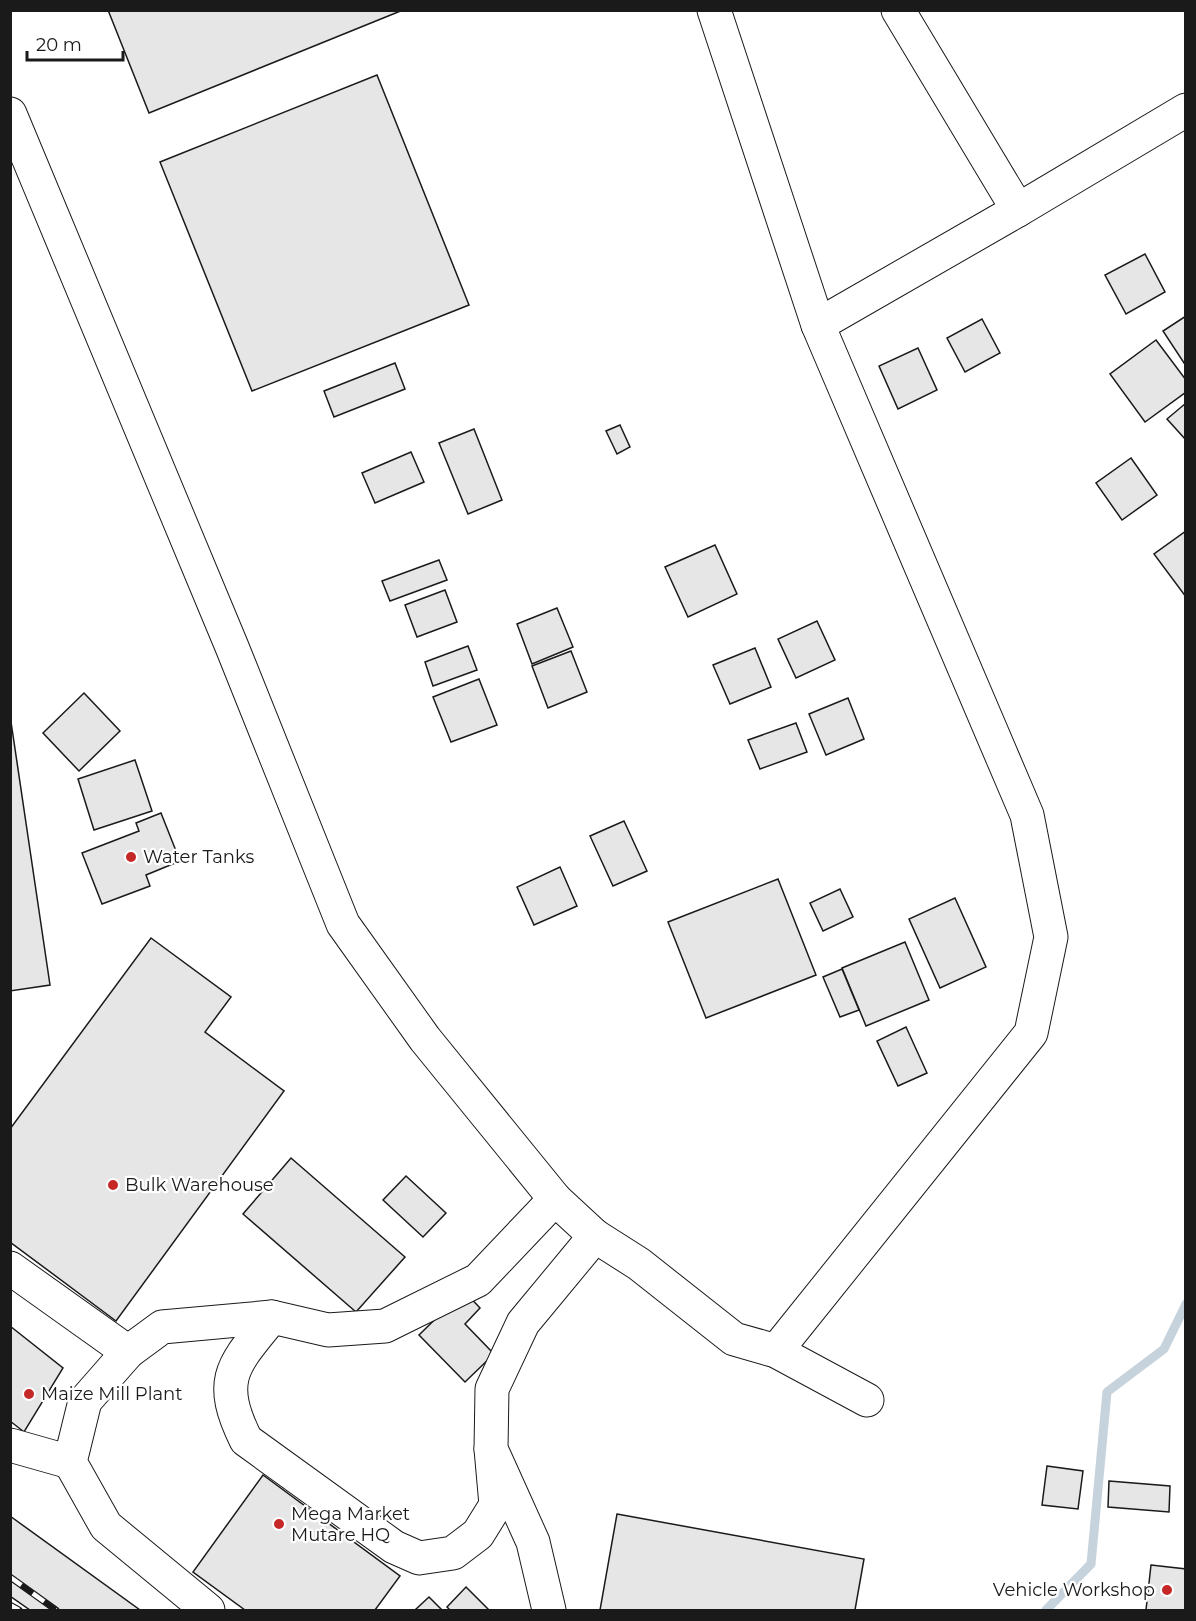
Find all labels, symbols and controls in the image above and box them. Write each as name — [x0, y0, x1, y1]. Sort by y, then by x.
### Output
scale bar — [27, 24, 123, 62]
text: 20 m — [36, 34, 82, 56]
place label: Water Tanks — [143, 846, 254, 868]
marker: Water Tanks — [124, 850, 138, 864]
place label: Bulk Warehouse — [125, 1174, 274, 1196]
marker: Bulk Warehouse — [106, 1178, 120, 1192]
place label: Maize Mill Plant — [41, 1383, 183, 1405]
marker: Maize Mill Plant — [22, 1387, 36, 1401]
place label: Mega Market Mutare HQ — [291, 1503, 410, 1546]
marker: Mega Market Mutare HQ — [272, 1517, 286, 1531]
place label: Vehicle Workshop — [993, 1579, 1155, 1601]
marker: Vehicle Workshop — [1160, 1583, 1174, 1597]

